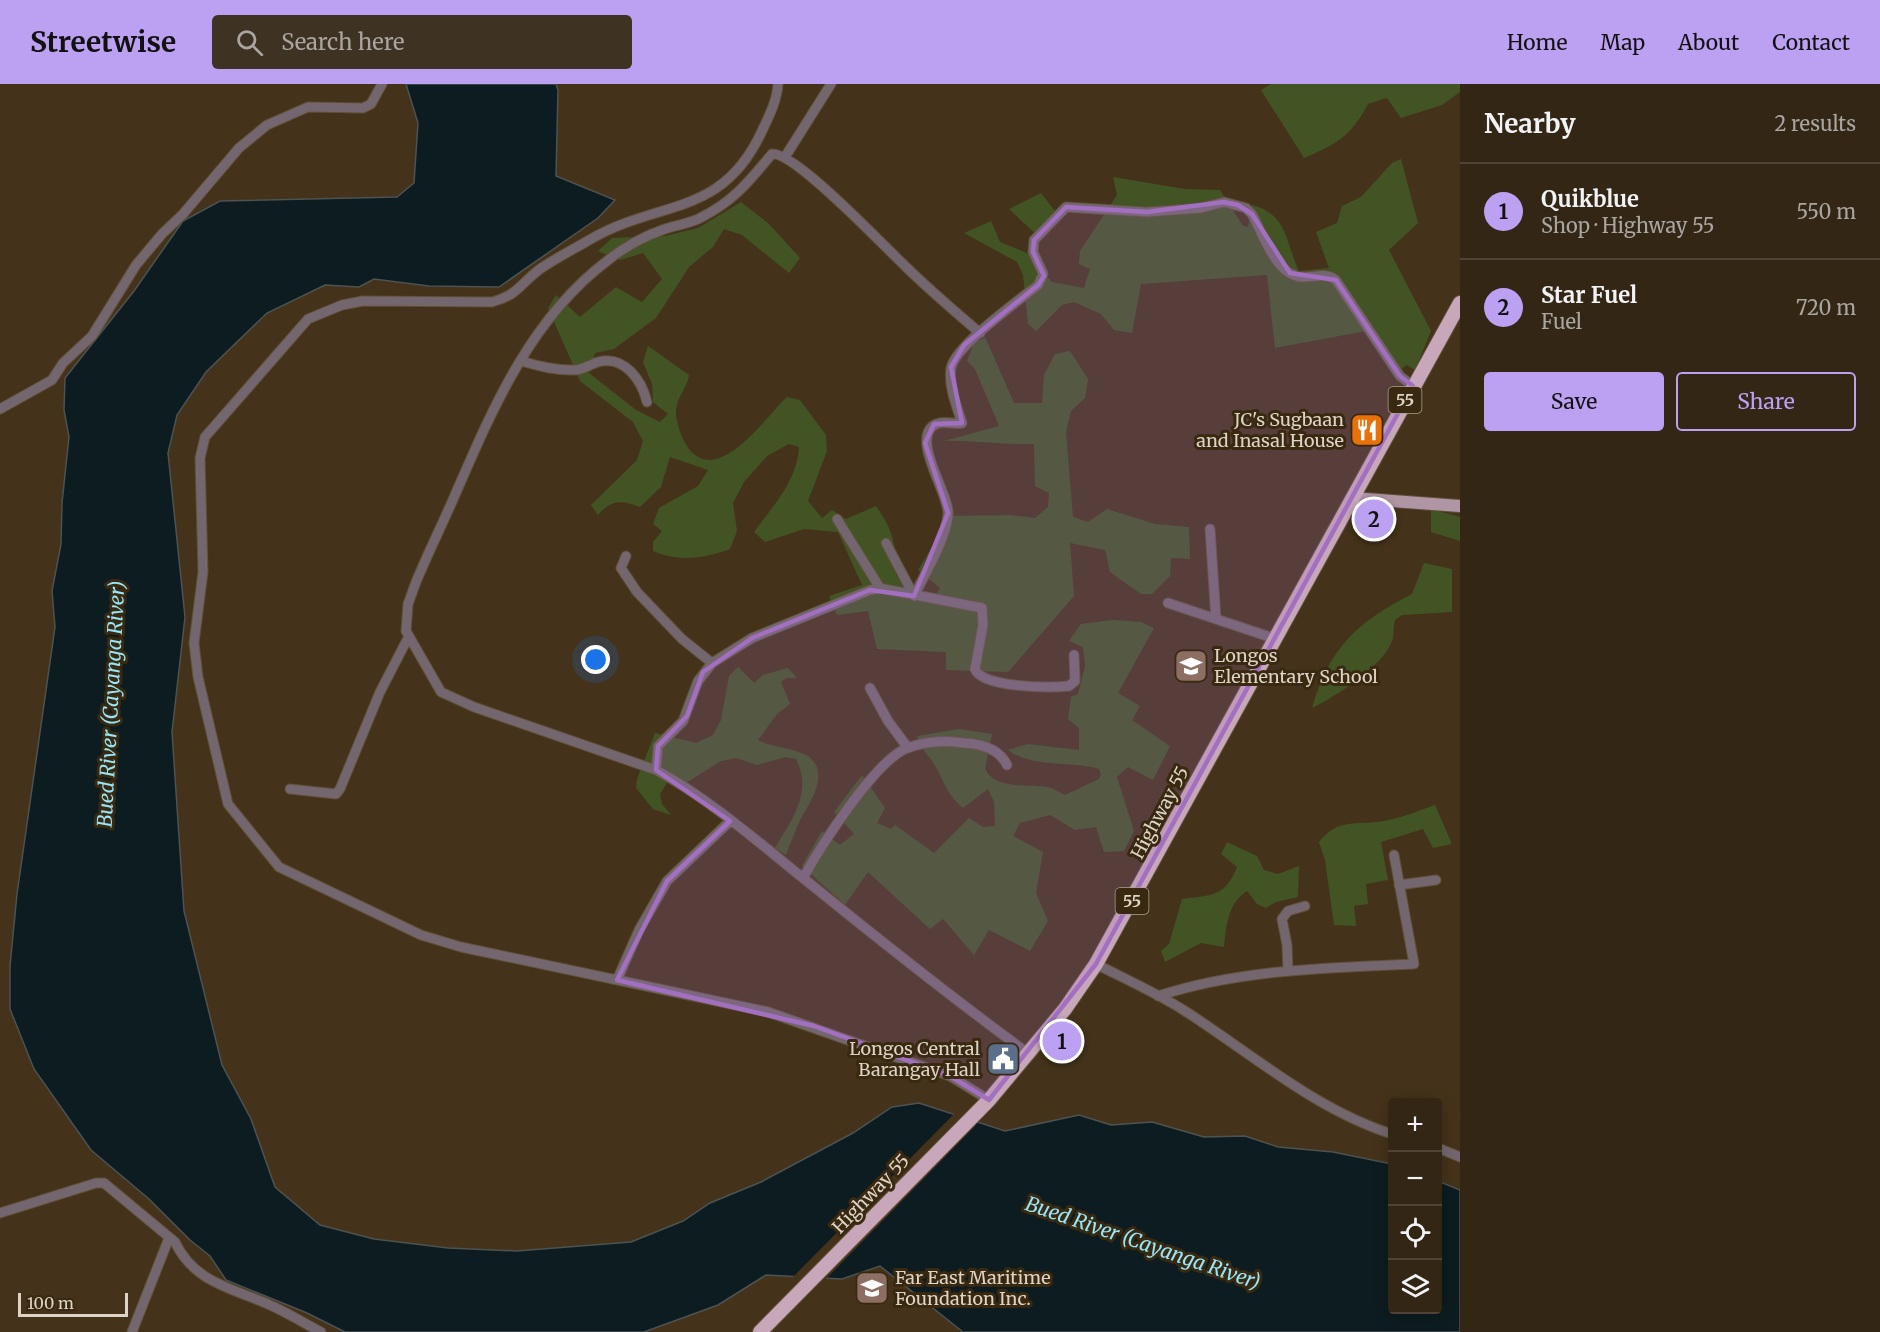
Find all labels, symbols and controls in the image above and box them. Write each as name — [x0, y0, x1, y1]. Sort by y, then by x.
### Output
search box — [212, 15, 632, 69]
text: Streetwise — [30, 24, 176, 60]
icon: search — [233, 26, 266, 59]
text: Search here — [281, 28, 405, 56]
text: Home — [1507, 29, 1567, 56]
text: Map — [1600, 29, 1645, 56]
text: About — [1678, 29, 1739, 56]
text: Contact — [1772, 29, 1850, 56]
text: Nearby — [1484, 107, 1576, 140]
text: 2 results — [1774, 111, 1856, 136]
text: Quikblue — [1541, 185, 1639, 213]
text: 1 — [1499, 199, 1508, 224]
text: 550 m — [1797, 199, 1856, 224]
text: Shop · Highway 55 — [1541, 213, 1714, 238]
text: Star Fuel — [1541, 281, 1637, 309]
text: 2 — [1498, 295, 1509, 320]
text: 720 m — [1796, 295, 1856, 320]
text: Fuel — [1541, 309, 1582, 334]
button: Save — [1484, 372, 1664, 431]
button: Share — [1676, 372, 1856, 431]
road number: 55 — [1388, 387, 1422, 413]
place label: JC's Sugbaan and Inasal House — [1196, 408, 1344, 452]
restaurant icon: JC's Sugbaan and Inasal House — [1349, 412, 1385, 448]
pin: 2 — [1354, 496, 1394, 542]
water label: Bued River (Cayanga River) — [92, 580, 129, 828]
place label: Longos Elementary School — [1214, 644, 1378, 688]
your location — [581, 645, 610, 674]
school or university icon: Longos Elementary School — [1173, 648, 1209, 684]
street label: Highway 55 — [1126, 763, 1194, 863]
road number: 55 — [1116, 888, 1148, 914]
pin: 1 — [1042, 1018, 1082, 1064]
place label: Longos Central Barangay Hall — [849, 1037, 980, 1081]
public building icon: Longos Central Barangay Hall — [985, 1041, 1021, 1077]
map controls — [1388, 1098, 1442, 1314]
button: + — [1388, 1098, 1442, 1152]
street label: Highway 55 — [827, 1149, 914, 1238]
button: − — [1388, 1152, 1442, 1206]
water label: Bued River (Cayanga River) — [1022, 1190, 1264, 1295]
button: locate — [1388, 1206, 1442, 1260]
button: layers — [1388, 1260, 1442, 1314]
place label: Far East Maritime Foundation Inc. — [895, 1266, 1051, 1310]
school or university icon: Far East Maritime Foundation Inc. — [854, 1270, 890, 1306]
scale bar — [18, 1290, 128, 1318]
text: 100 m — [27, 1293, 74, 1313]

